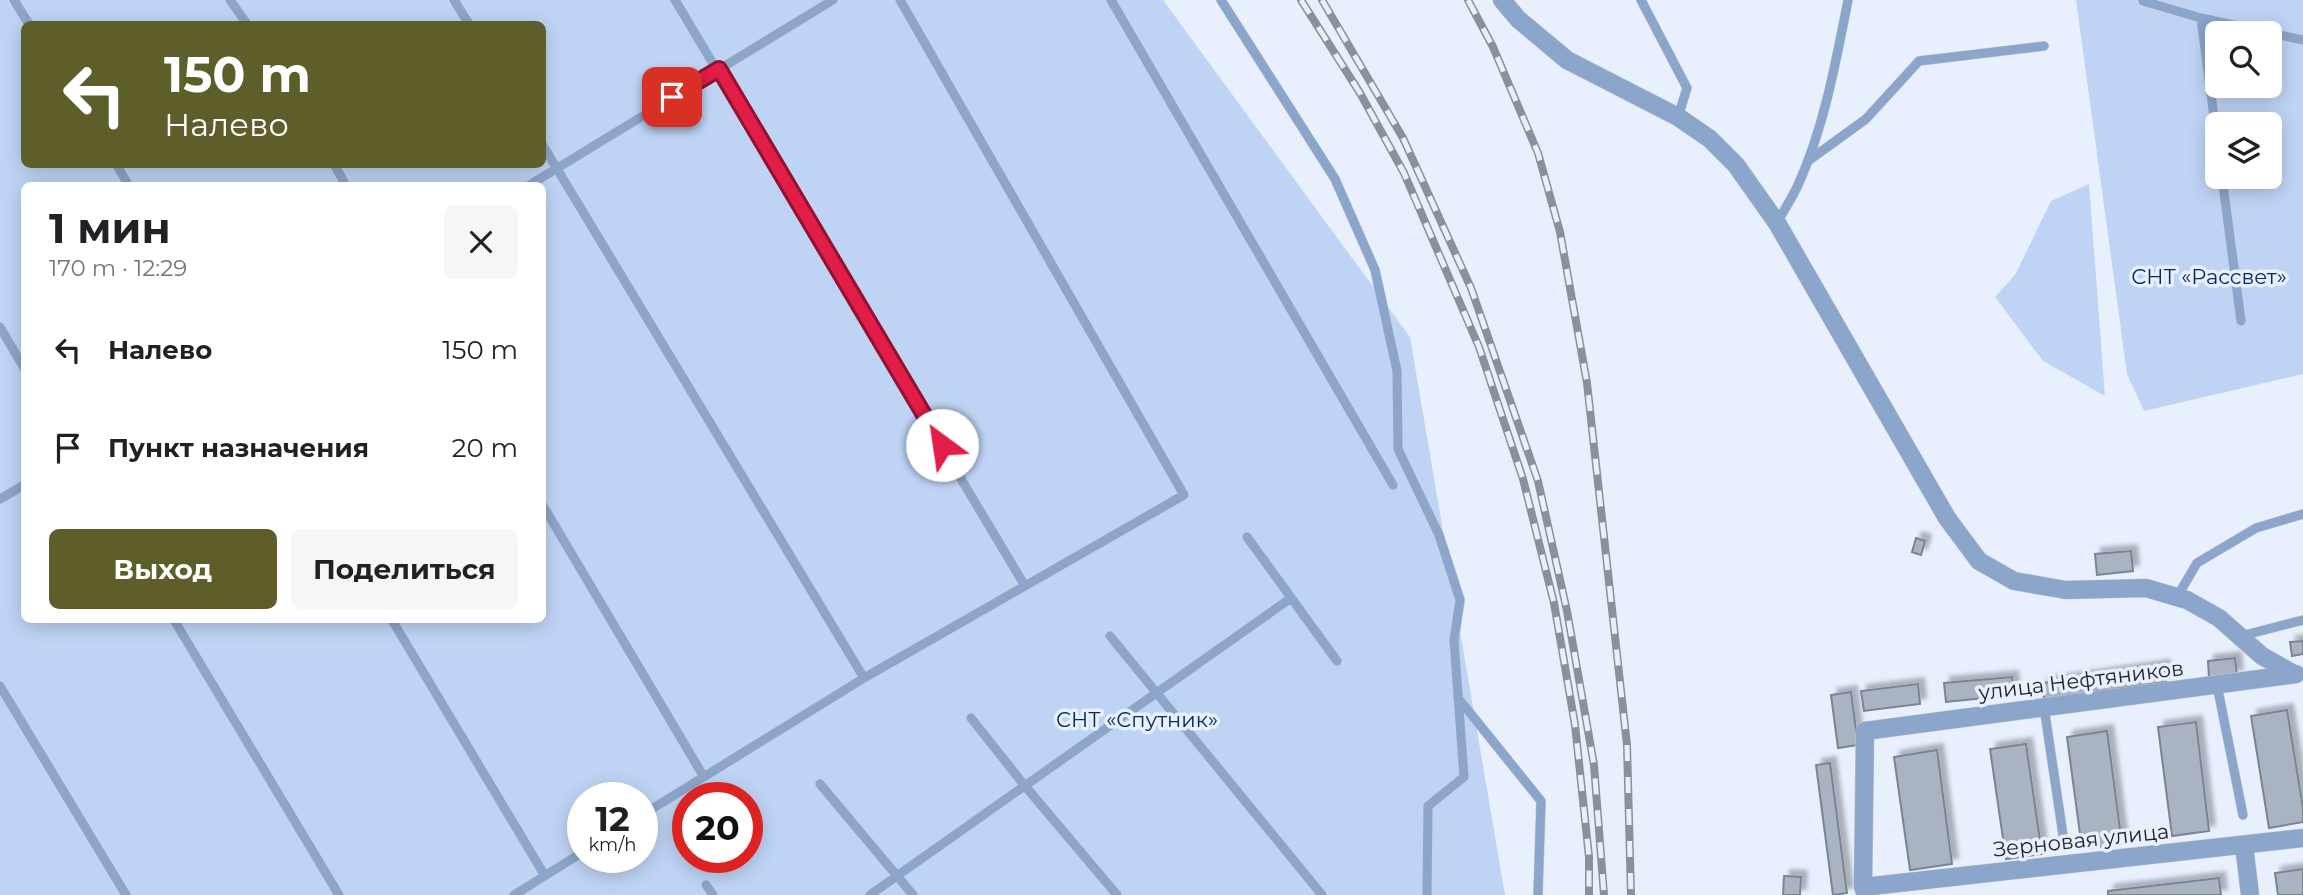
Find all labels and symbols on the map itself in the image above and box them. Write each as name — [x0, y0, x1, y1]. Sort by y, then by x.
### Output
pin — [642, 67, 702, 127]
park label: СНТ «Рассвет» — [2131, 264, 2287, 289]
position arrow — [905, 408, 979, 482]
street label: улица Нефтяников — [1976, 655, 2185, 705]
park label: СНТ «Спутник» — [1056, 707, 1218, 732]
speed limit sign: 20 — [672, 782, 763, 873]
street label: Зерновая улица — [1992, 818, 2170, 862]

